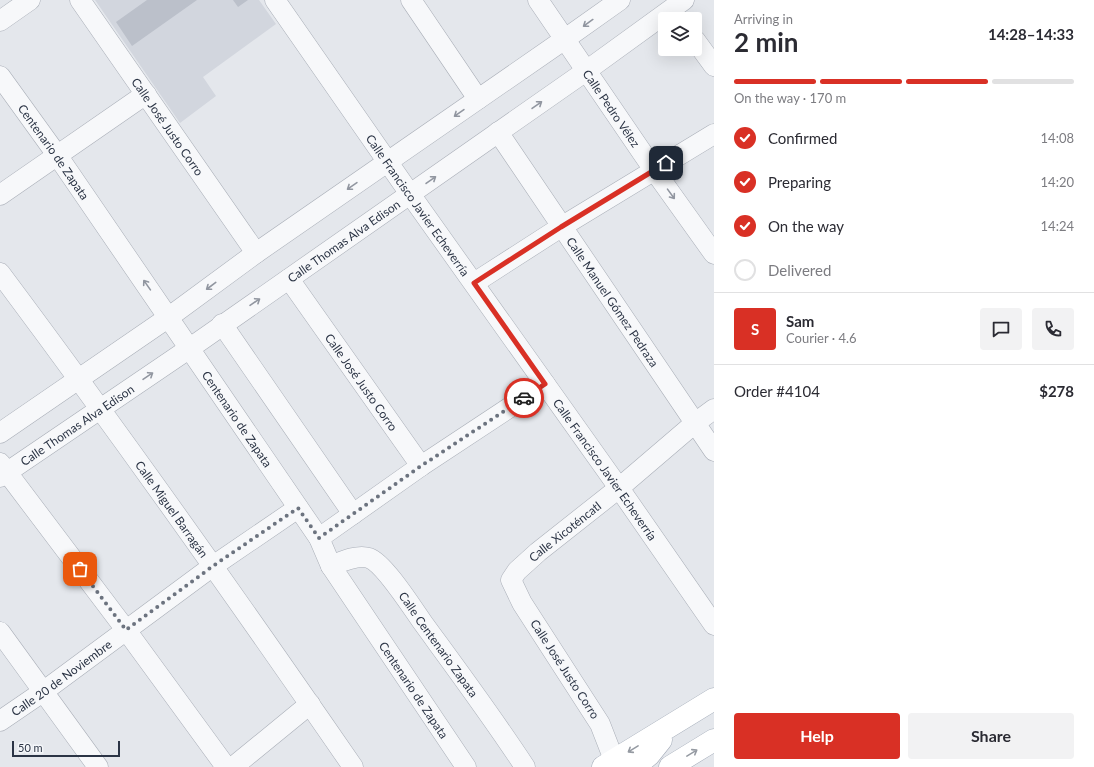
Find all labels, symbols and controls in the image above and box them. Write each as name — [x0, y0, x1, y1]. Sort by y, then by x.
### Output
text: Arriving in — [734, 11, 793, 27]
map controls — [658, 12, 702, 56]
button: layers — [658, 12, 702, 56]
one-way arrow — [583, 19, 594, 27]
text: 14:28–14:33 — [988, 25, 1074, 43]
text: 2 min — [734, 26, 798, 58]
street label: Calle Pedro Vélez — [580, 66, 644, 150]
street label: Calle José Justo Corro — [129, 75, 207, 178]
text: On the way · 170 m — [734, 90, 846, 106]
street label: Centenario de Zapata — [15, 101, 93, 202]
one-way arrow — [531, 101, 542, 109]
one-way arrow — [453, 109, 464, 117]
icon: check — [734, 127, 756, 149]
text: Confirmed — [768, 129, 837, 147]
text: 14:08 — [1041, 130, 1074, 146]
street label: Calle Francisco Javier Echeverría — [363, 131, 473, 279]
pin — [649, 146, 683, 180]
icon: home — [655, 152, 677, 174]
icon: check — [734, 171, 756, 193]
text: Preparing — [768, 173, 831, 191]
text: 14:20 — [1041, 174, 1074, 190]
one-way arrow — [425, 176, 436, 184]
one-way arrow — [346, 182, 357, 190]
one-way arrow — [667, 188, 675, 199]
street label: Calle Thomas Alva Edison — [284, 196, 403, 285]
icon: check — [734, 215, 756, 237]
text: On the way — [768, 217, 844, 235]
text: 14:24 — [1041, 218, 1074, 234]
street label: Calle Manuel Gómez Pedraza — [564, 234, 662, 370]
text: Delivered — [768, 261, 831, 279]
one-way arrow — [143, 280, 151, 291]
one-way arrow — [206, 282, 217, 290]
one-way arrow — [249, 298, 260, 306]
button: chat — [980, 308, 1022, 350]
button: phone — [1032, 308, 1074, 350]
text: Sam — [786, 312, 814, 330]
text: S — [751, 320, 759, 338]
street label: Calle José Justo Corro — [322, 330, 401, 434]
text: Courier · 4.6 — [786, 330, 857, 346]
street label: Centenario de Zapata — [199, 368, 276, 470]
one-way arrow — [142, 372, 153, 380]
courier — [504, 378, 544, 418]
street label: Calle Thomas Alva Edison — [17, 381, 137, 469]
text: Order #4104 — [734, 382, 820, 400]
text: $278 — [1039, 382, 1074, 400]
icon: car — [513, 387, 535, 409]
street label: Calle Francisco Javier Echeverría — [550, 396, 660, 543]
street label: Calle Miguel Barragán — [132, 458, 212, 560]
street label: Calle Xicoténcatl — [525, 498, 604, 564]
pin — [63, 552, 97, 586]
icon: bag — [69, 558, 91, 580]
street label: Calle Centenario Zapata — [396, 588, 482, 700]
street label: Calle José Justo Corro — [527, 616, 603, 722]
street label: Calle 20 de Noviembre — [8, 636, 114, 719]
street label: Centenario de Zapata — [376, 638, 452, 741]
button: Help — [734, 713, 900, 759]
button: Share — [908, 713, 1074, 759]
scale bar — [12, 739, 120, 758]
text: 50 m — [18, 741, 43, 754]
one-way arrow — [627, 745, 639, 753]
one-way arrow — [686, 749, 698, 757]

